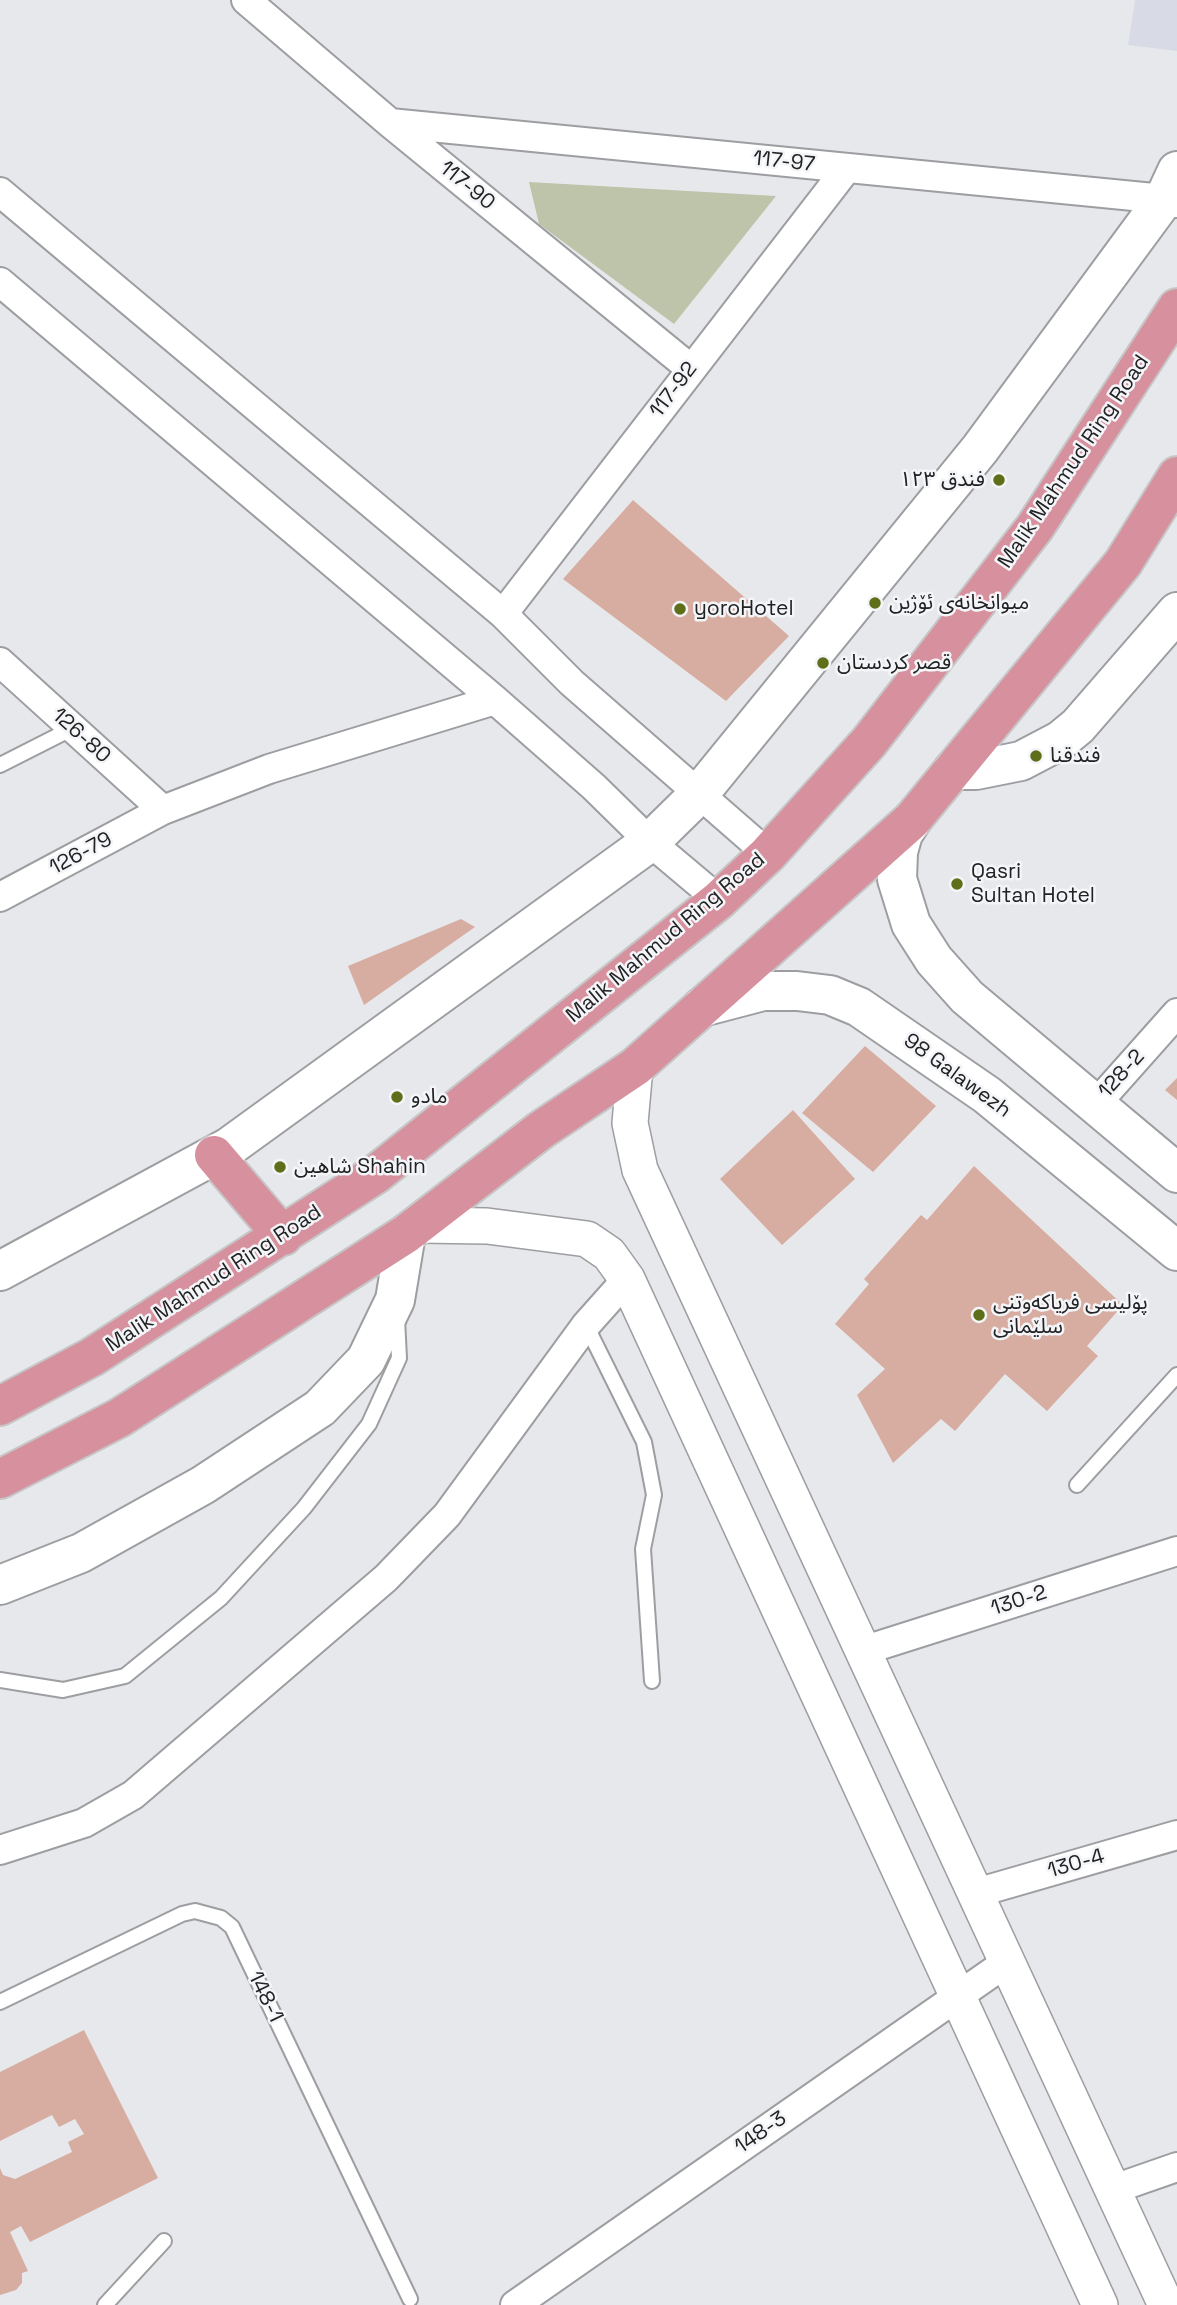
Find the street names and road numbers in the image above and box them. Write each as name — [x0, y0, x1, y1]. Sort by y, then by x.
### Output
street label: 117-97 — [752, 146, 816, 178]
street label: 117-90 — [434, 156, 500, 216]
street label: Malik Mahmud Ring Road — [993, 351, 1155, 573]
street label: 117-92 — [645, 357, 703, 423]
street label: 126-80 — [46, 703, 116, 769]
street label: 126-79 — [45, 827, 117, 881]
street label: Malik Mahmud Ring Road — [561, 847, 771, 1029]
street label: 98 Galawezh — [898, 1029, 1016, 1123]
street label: 128-2 — [1094, 1044, 1150, 1104]
street label: Malik Mahmud Ring Road — [102, 1200, 326, 1358]
street label: 130-2 — [988, 1580, 1050, 1622]
street label: 130-4 — [1045, 1844, 1107, 1884]
street label: 148-1 — [242, 1968, 288, 2026]
street label: 148-3 — [730, 2106, 792, 2160]

